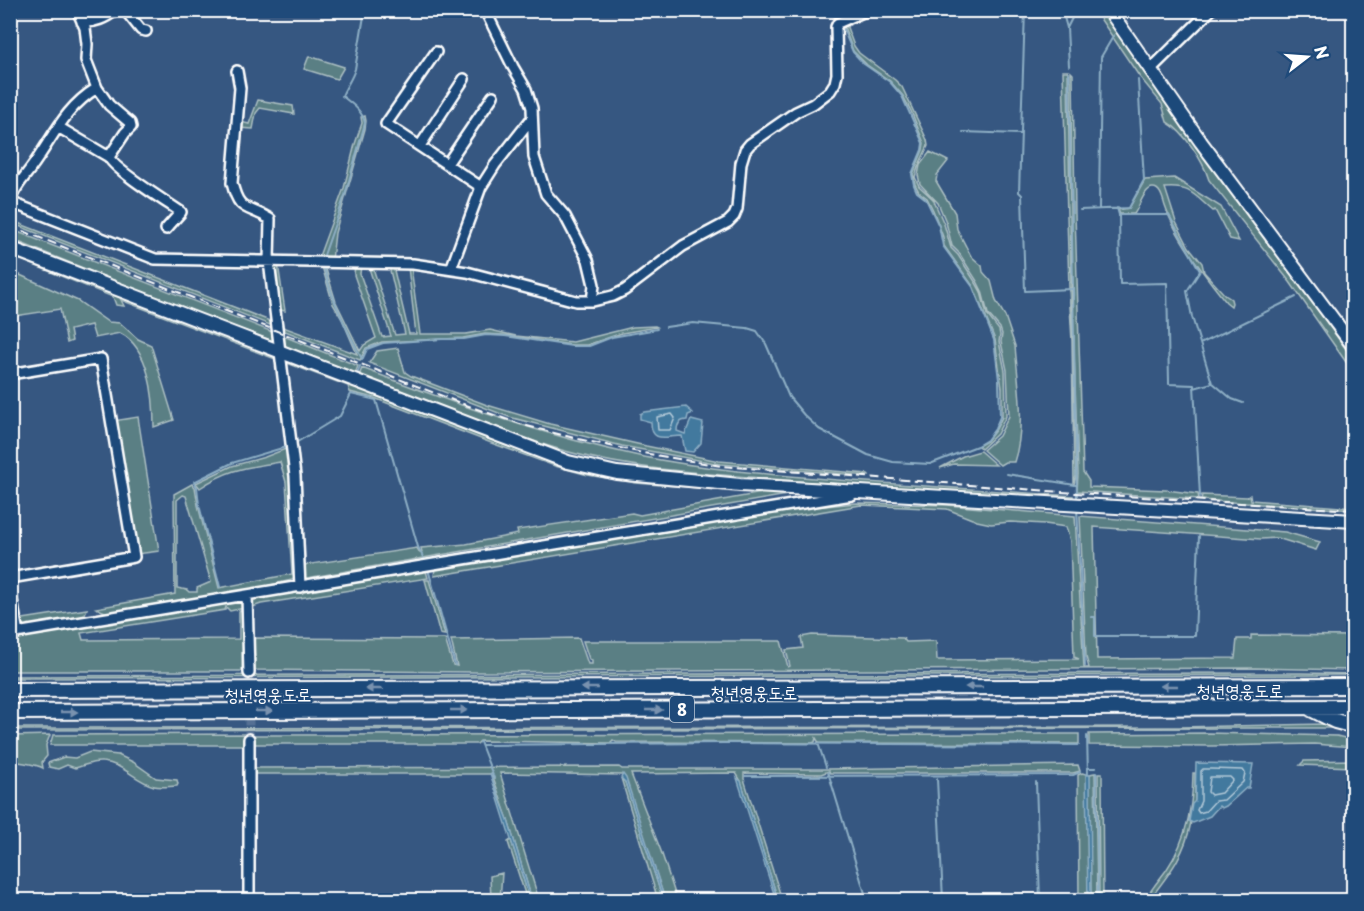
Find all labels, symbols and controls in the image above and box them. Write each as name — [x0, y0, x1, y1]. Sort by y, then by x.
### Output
north arrow — [1277, 27, 1337, 87]
text: N — [1309, 43, 1336, 62]
street label: 청년영웅도로 — [1197, 676, 1283, 703]
street label: 청년영웅도로 — [711, 678, 797, 705]
street label: 청년영웅도로 — [225, 680, 311, 707]
one-way arrow — [965, 682, 984, 692]
one-way arrow — [1160, 682, 1179, 691]
one-way arrow — [581, 683, 600, 693]
one-way arrow — [365, 684, 384, 694]
road number: 8 — [670, 696, 694, 722]
one-way arrow — [449, 705, 468, 715]
one-way arrow — [644, 705, 663, 714]
one-way arrow — [254, 706, 273, 716]
one-way arrow — [59, 707, 78, 717]

